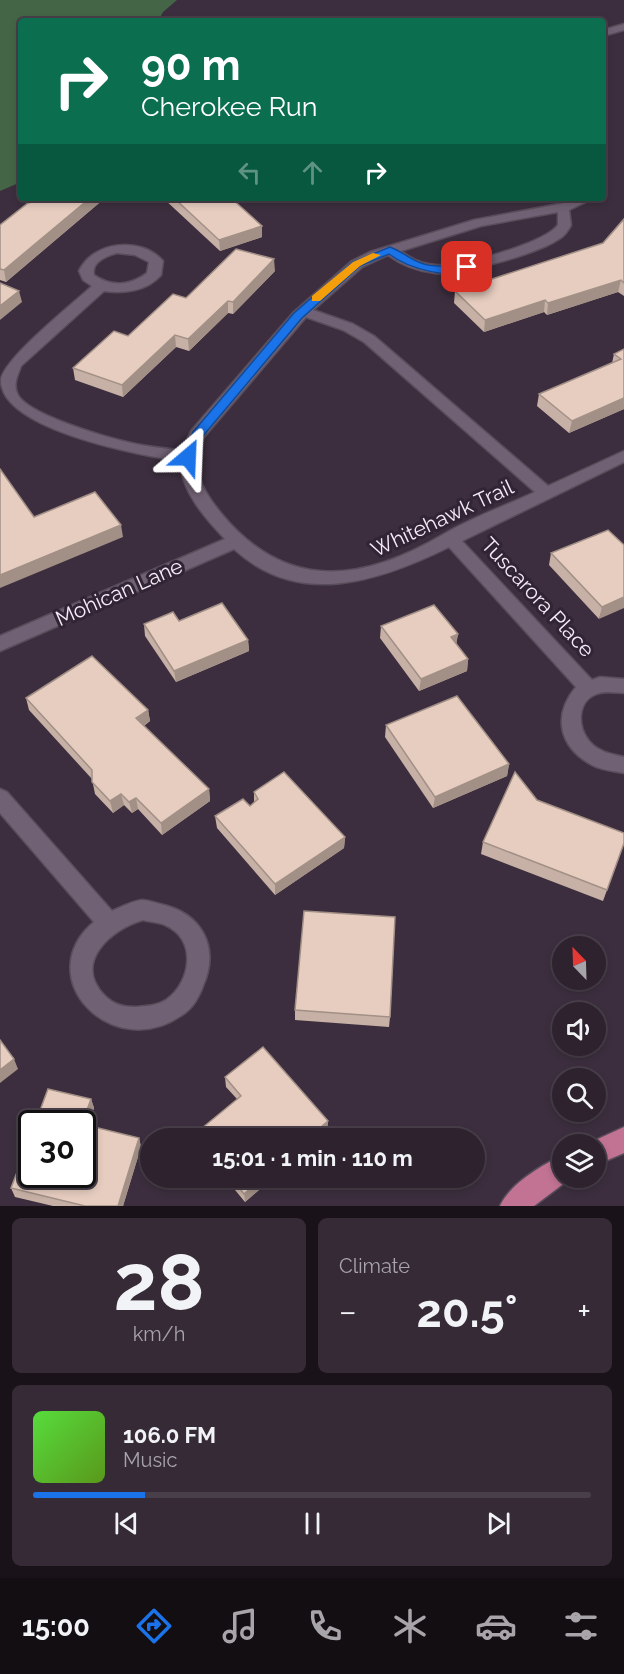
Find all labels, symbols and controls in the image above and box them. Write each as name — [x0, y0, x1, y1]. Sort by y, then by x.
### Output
text: 90 m — [141, 41, 241, 90]
icon: right — [42, 42, 120, 120]
text: Cherokee Run — [141, 91, 318, 122]
icon: left — [233, 156, 266, 189]
icon: ahead — [296, 156, 329, 189]
icon: right — [359, 156, 392, 189]
pin — [441, 241, 492, 292]
icon: arrive — [450, 250, 483, 283]
position arrow — [156, 425, 220, 489]
street label: Whitehawk Trail — [367, 474, 517, 562]
street label: Tuscarora Place — [476, 532, 600, 662]
street label: Mohican Lane — [52, 553, 186, 631]
north arrow — [552, 936, 606, 990]
map controls — [552, 936, 606, 1188]
button: sound — [552, 1002, 606, 1056]
button: search — [552, 1068, 606, 1122]
speed limit sign: 30 — [18, 1110, 96, 1188]
button: layers — [552, 1134, 606, 1188]
text: 15:01 · 1 min · 110 m — [212, 1145, 413, 1171]
text: 28 — [113, 1237, 205, 1328]
text: Climate — [339, 1254, 410, 1278]
text: 20.5° — [417, 1285, 517, 1338]
text: − — [339, 1292, 357, 1331]
text: + — [577, 1292, 591, 1331]
text: km/h — [133, 1322, 185, 1346]
text: 106.0 FM — [123, 1422, 216, 1448]
text: Music — [123, 1448, 177, 1472]
icon: previous — [110, 1507, 143, 1540]
icon: pause — [296, 1507, 329, 1540]
icon: next — [482, 1507, 515, 1540]
icon: directions — [133, 1605, 175, 1647]
icon: music — [219, 1605, 261, 1647]
icon: phone — [304, 1605, 346, 1647]
icon: climate — [389, 1605, 431, 1647]
icon: car — [475, 1605, 517, 1647]
icon: filters — [560, 1605, 602, 1647]
text: 15:00 — [22, 1611, 90, 1642]

